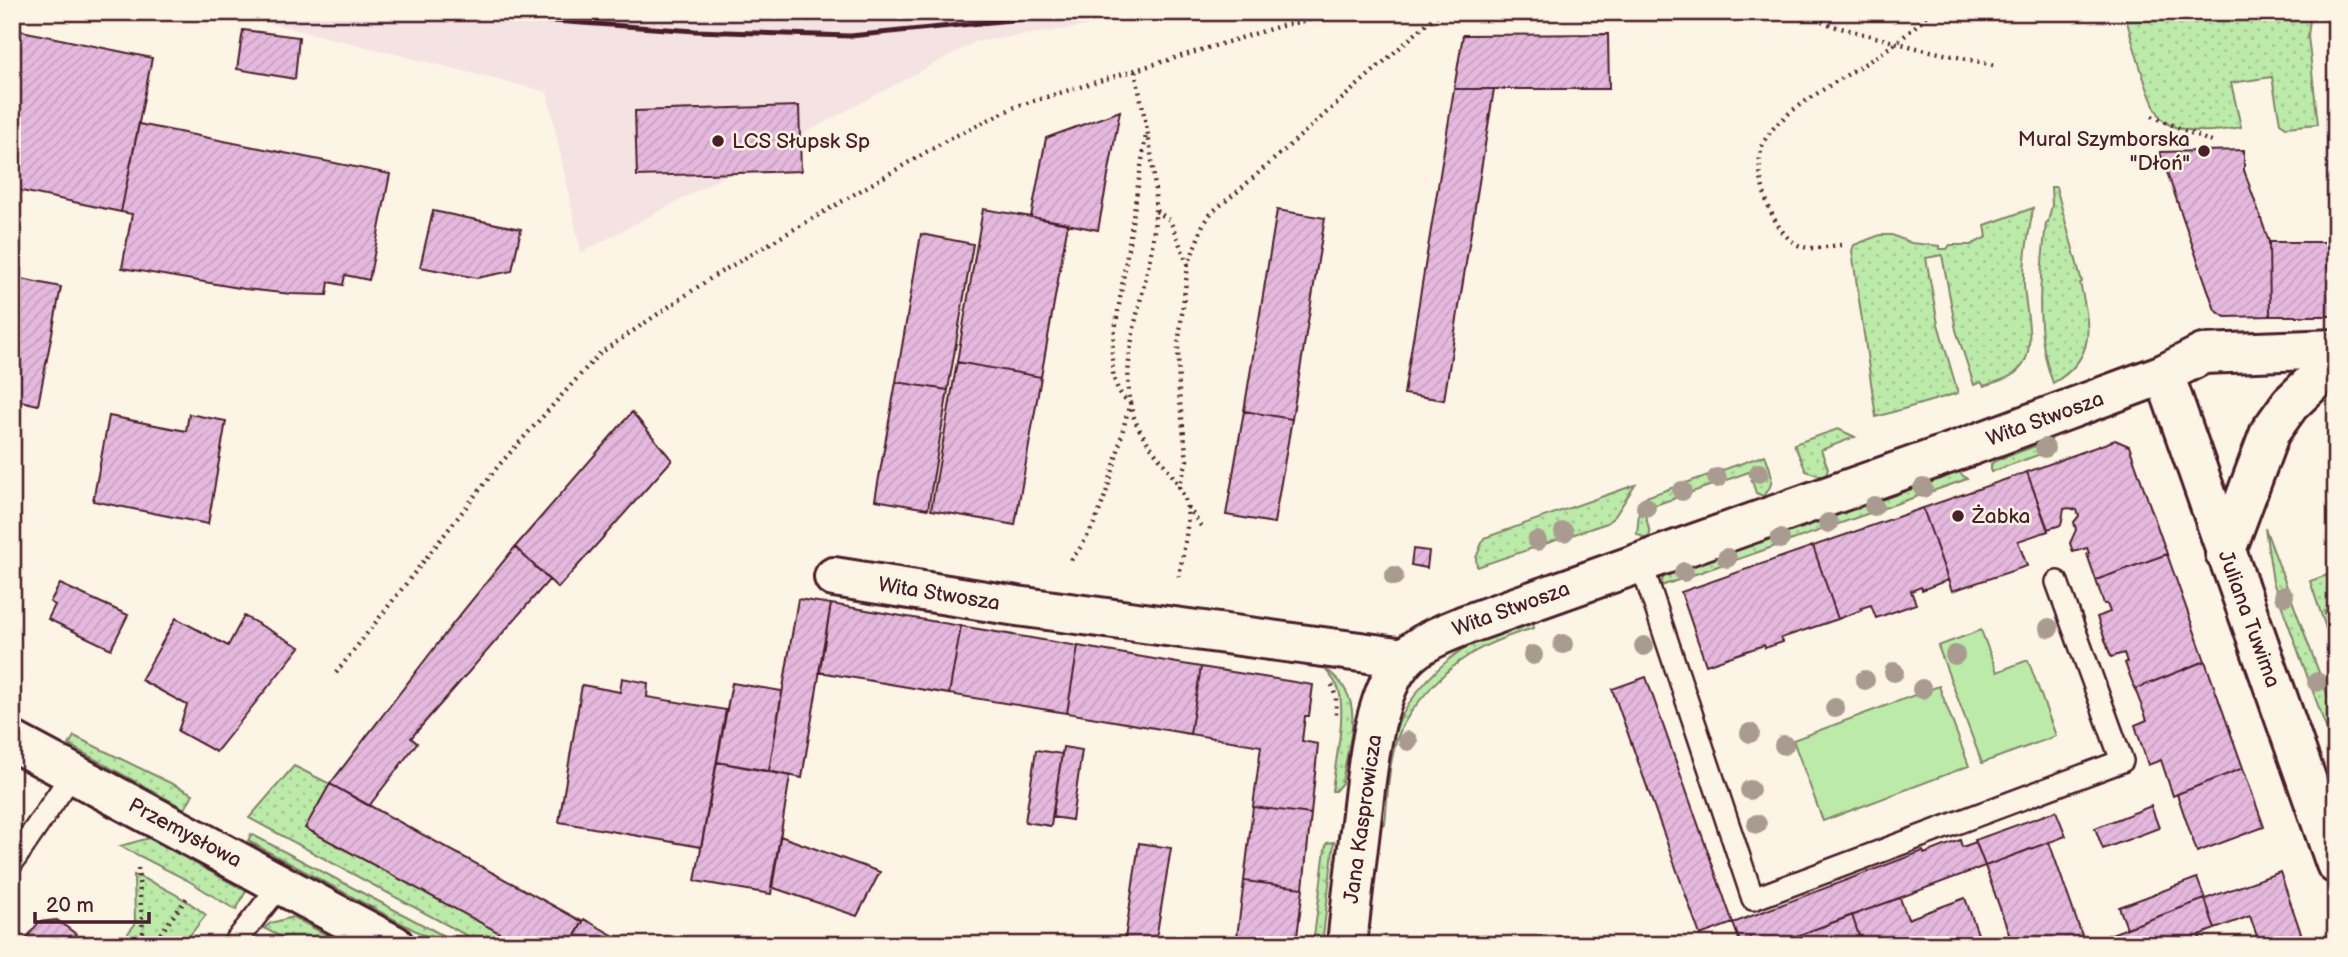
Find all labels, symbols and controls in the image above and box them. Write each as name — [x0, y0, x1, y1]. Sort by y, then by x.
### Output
place label: Mural Szymborska "Dłoń" — [2018, 127, 2190, 176]
place label: LCS Słupsk Sp — [732, 129, 870, 154]
marker: LCS Słupsk Sp — [710, 133, 726, 149]
marker: Mural Szymborska "Dłoń" — [2196, 143, 2212, 159]
street label: Wita Stwosza — [1983, 386, 2107, 452]
place label: Żabka — [1971, 504, 2030, 529]
marker: Żabka — [1950, 508, 1966, 524]
street label: Juliana Tuwima — [2213, 547, 2285, 691]
street label: Wita Stwosza — [876, 572, 1002, 616]
street label: Wita Stwosza — [1449, 576, 1573, 642]
street label: Jana Kasprowicza — [1339, 733, 1387, 905]
street label: Przemysłowa — [124, 793, 246, 873]
scale bar — [35, 880, 149, 924]
text: 20 m — [46, 893, 94, 918]

